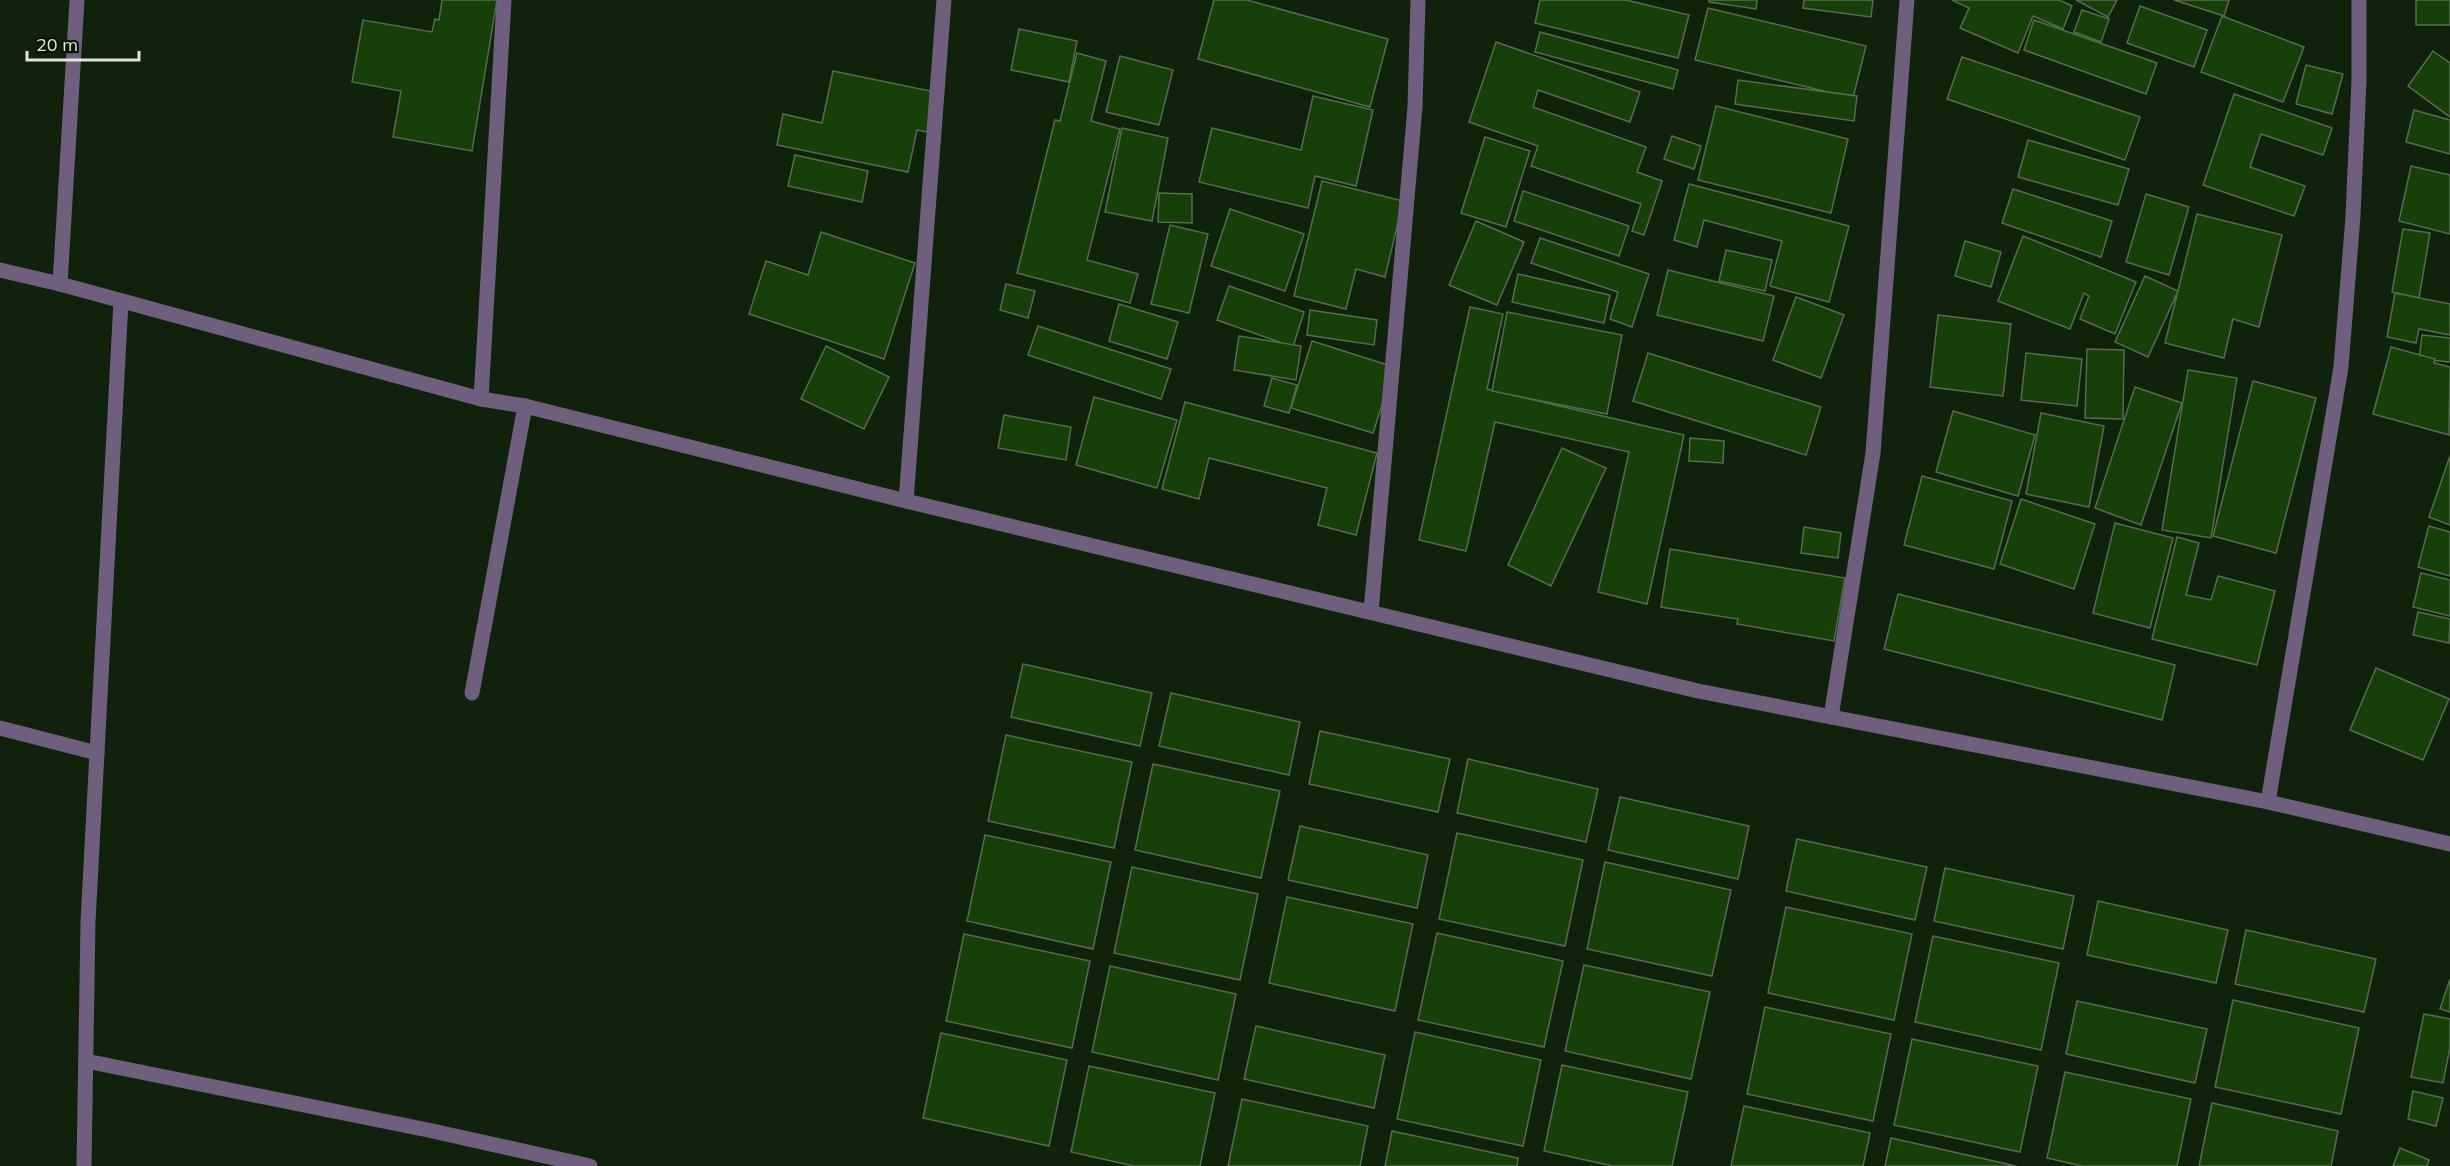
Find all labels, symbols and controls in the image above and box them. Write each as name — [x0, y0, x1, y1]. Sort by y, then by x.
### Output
scale bar — [27, 24, 140, 62]
text: 20 m — [36, 33, 78, 56]

